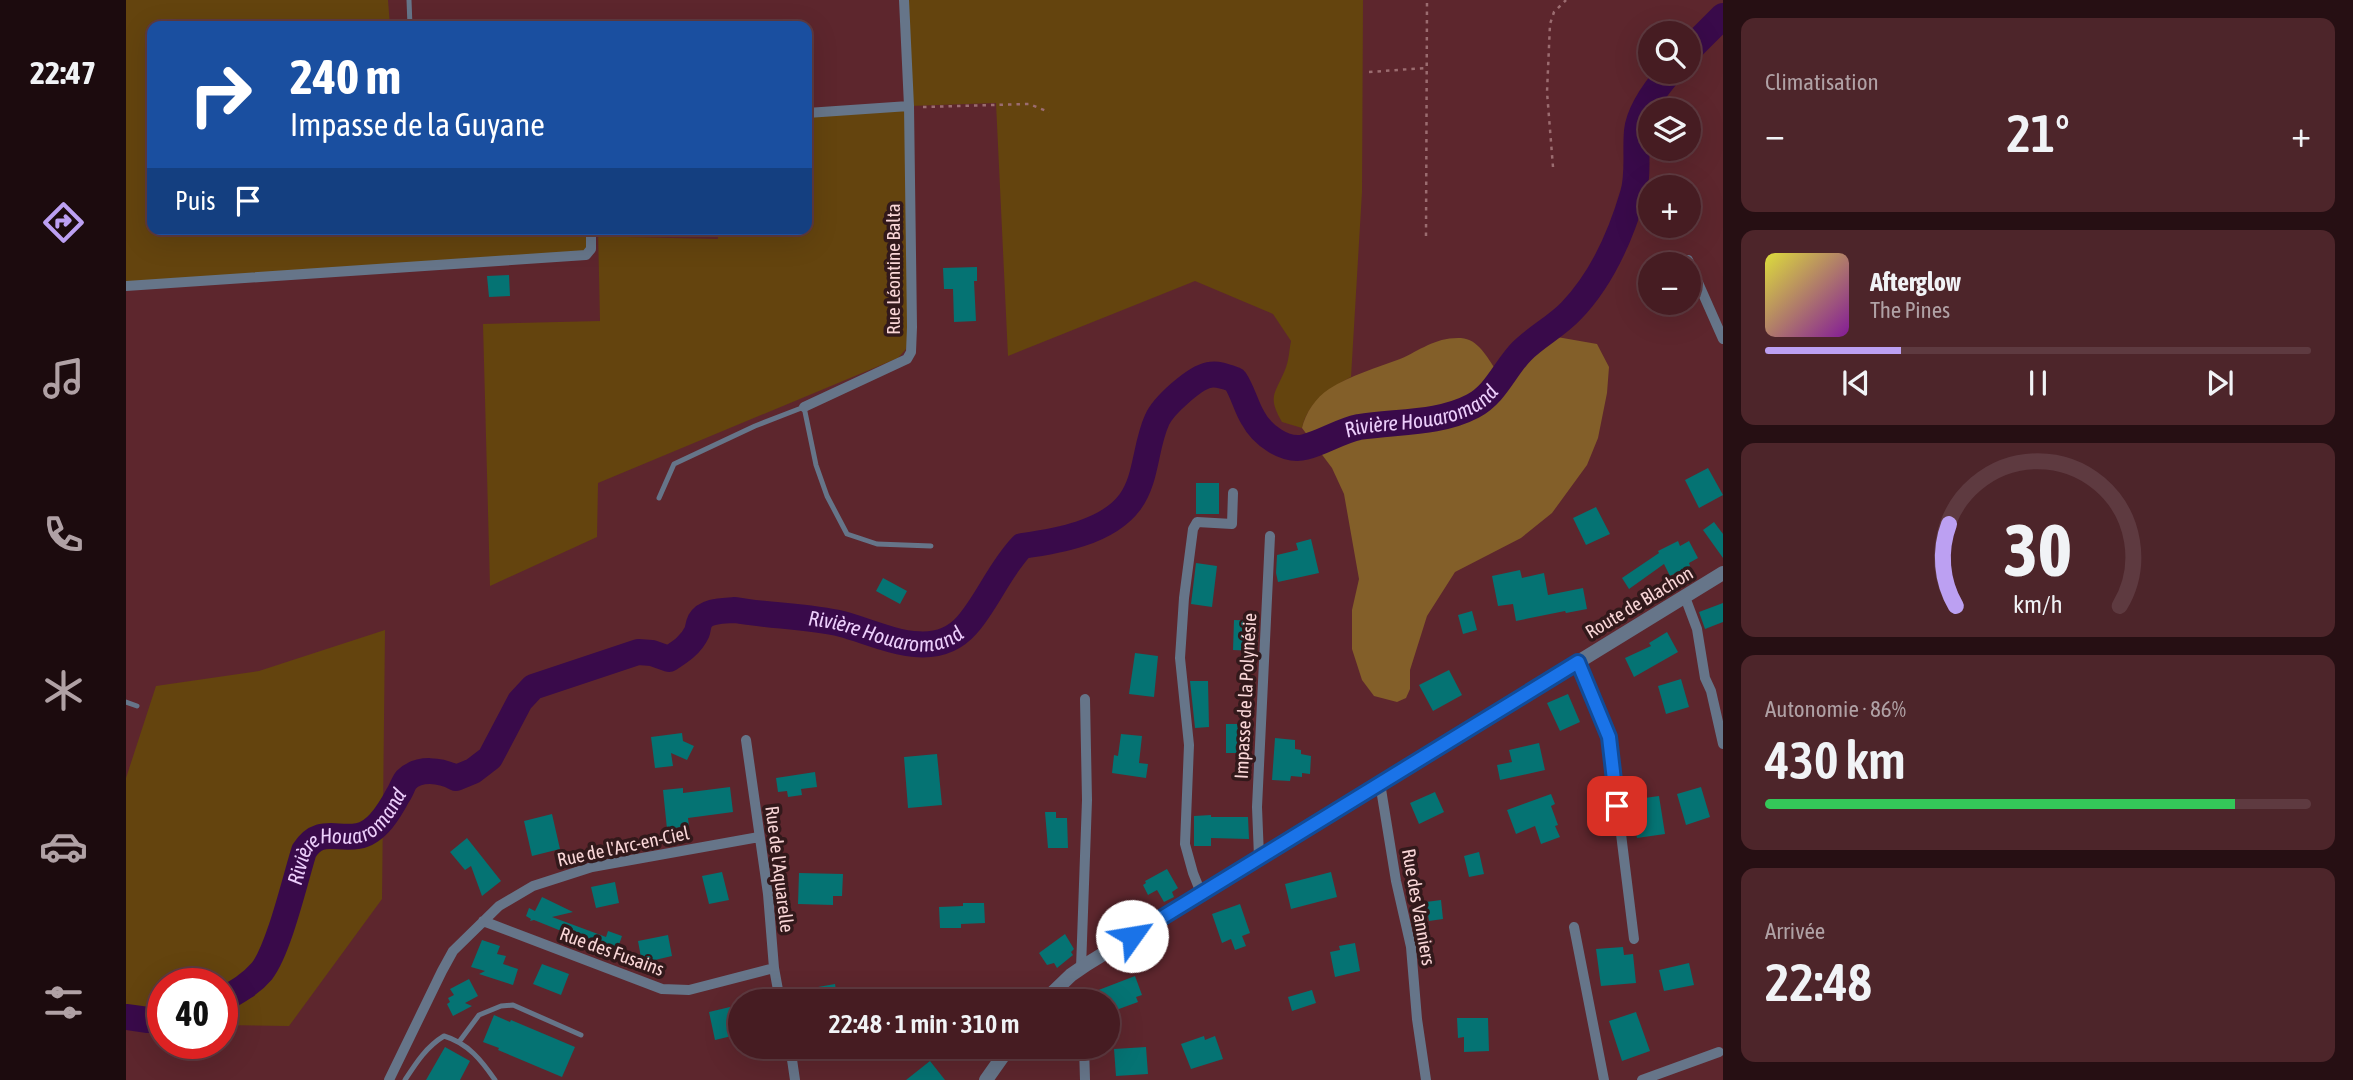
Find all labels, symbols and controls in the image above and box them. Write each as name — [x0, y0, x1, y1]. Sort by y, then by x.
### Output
map controls — [1638, 21, 1701, 315]
button: search — [1638, 21, 1701, 84]
text: 240 m — [290, 48, 401, 104]
icon: right — [175, 49, 266, 140]
text: 22:47 — [30, 54, 96, 91]
text: Climatisation — [1765, 69, 1879, 95]
button: layers — [1638, 98, 1701, 161]
text: 21° — [2006, 103, 2070, 163]
text: Impasse de la Guyane — [290, 106, 545, 143]
text: − — [1765, 112, 1785, 155]
text: + — [2291, 112, 2311, 155]
button: + — [1638, 175, 1701, 238]
icon: arrive — [229, 182, 267, 220]
text: Puis — [175, 186, 215, 216]
icon: directions — [39, 198, 88, 247]
street label: Rue Léontine Balta — [882, 203, 904, 335]
button: − — [1638, 252, 1701, 315]
text: Afterglow — [1870, 267, 1961, 297]
text: The Pines — [1870, 297, 1950, 323]
icon: music — [39, 354, 88, 403]
icon: previous — [1837, 364, 1875, 402]
icon: pause — [2019, 364, 2057, 402]
icon: next — [2201, 364, 2239, 402]
water label: Rivière Houaromand — [1341, 379, 1502, 441]
text: 30 — [2004, 508, 2072, 591]
icon: phone — [39, 510, 88, 559]
street label: Route de Blachon — [1581, 561, 1697, 643]
text: km/h — [2013, 590, 2063, 618]
water label: Rivière Houaromand — [807, 605, 967, 656]
street label: Impasse de la Polynésie — [1230, 613, 1260, 779]
icon: climate — [39, 666, 88, 715]
text: Autonomie · 86% — [1765, 696, 1906, 722]
text: 430 km — [1765, 730, 1906, 790]
pin — [1587, 776, 1647, 836]
water label: Rivière Houaromand — [282, 783, 410, 887]
icon: arrive — [1598, 787, 1636, 825]
street label: Rue de l'Aquarelle — [761, 804, 799, 934]
street label: Rue de l'Arc-en-Ciel — [555, 821, 691, 871]
icon: car — [39, 822, 88, 871]
street label: Rue des Vanniers — [1398, 847, 1440, 967]
position arrow — [1095, 899, 1169, 973]
text: Arrivée — [1765, 918, 1825, 944]
street label: Rue des Fusains — [557, 922, 667, 980]
text: 22:48 — [1765, 952, 1872, 1012]
speed limit sign: 40 — [147, 968, 238, 1059]
icon: filters — [39, 978, 88, 1027]
text: 22:48 · 1 min · 310 m — [829, 1009, 1019, 1039]

